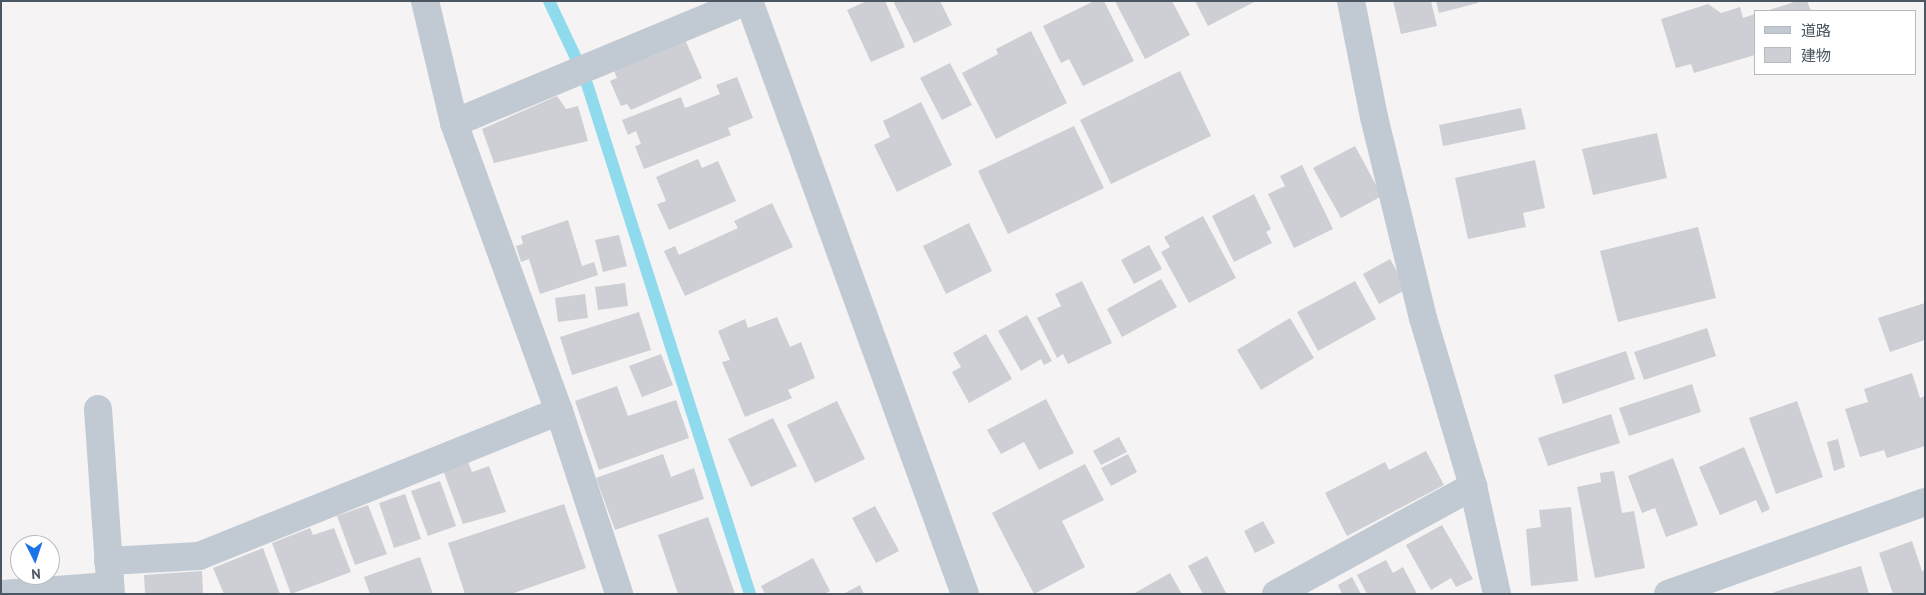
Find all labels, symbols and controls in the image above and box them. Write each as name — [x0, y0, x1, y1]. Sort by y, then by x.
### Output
legend — [1754, 10, 1916, 75]
text: 道路 — [1801, 21, 1831, 40]
text: 建物 — [1801, 46, 1831, 65]
north arrow — [10, 535, 60, 585]
text: N — [31, 565, 41, 583]

